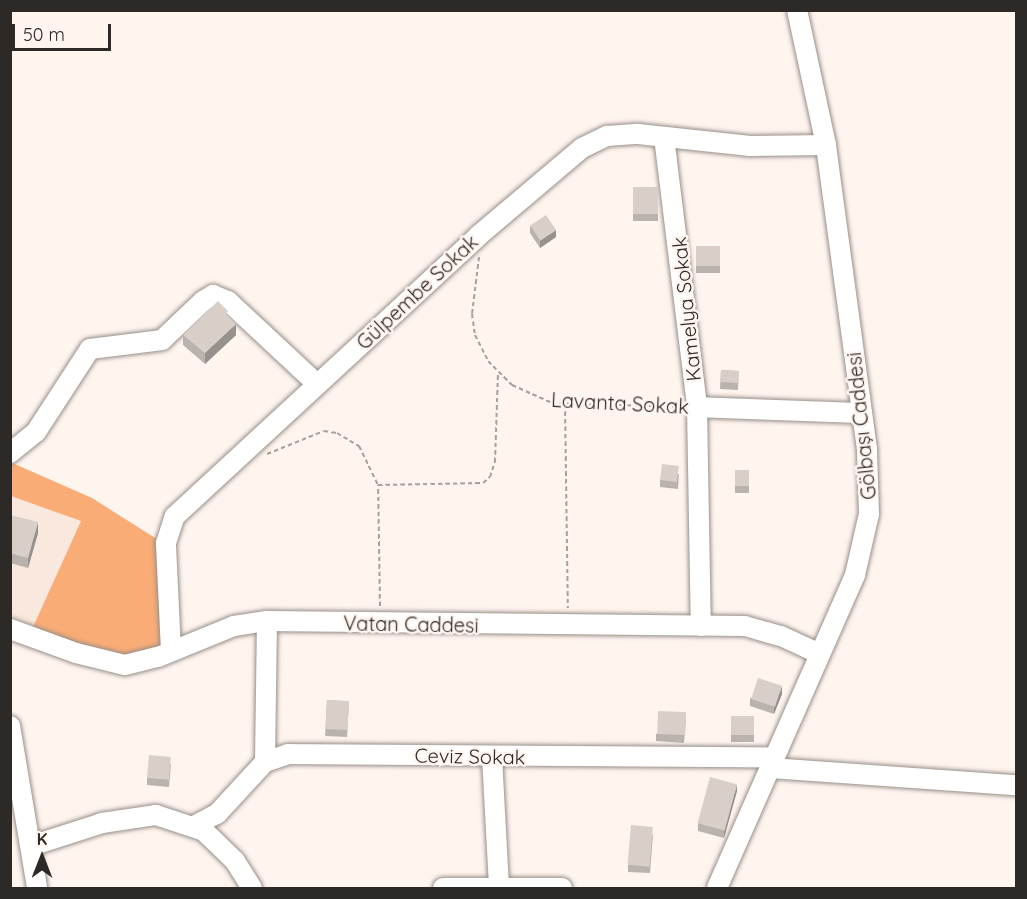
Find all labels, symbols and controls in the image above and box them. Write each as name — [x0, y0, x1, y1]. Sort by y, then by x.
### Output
scale bar — [15, 12, 114, 50]
text: 50 m — [23, 23, 65, 46]
street label: Gülpembe Sokak — [351, 230, 483, 354]
street label: Kamelya Sokak — [666, 236, 706, 382]
street label: Gölbaşı Caddesi — [841, 351, 881, 501]
street label: Lavanta Sokak — [551, 387, 689, 419]
street label: Vatan Caddesi — [343, 611, 479, 637]
street label: Ceviz Sokak — [414, 743, 526, 769]
north arrow — [12, 827, 72, 887]
text: K — [37, 829, 47, 849]

